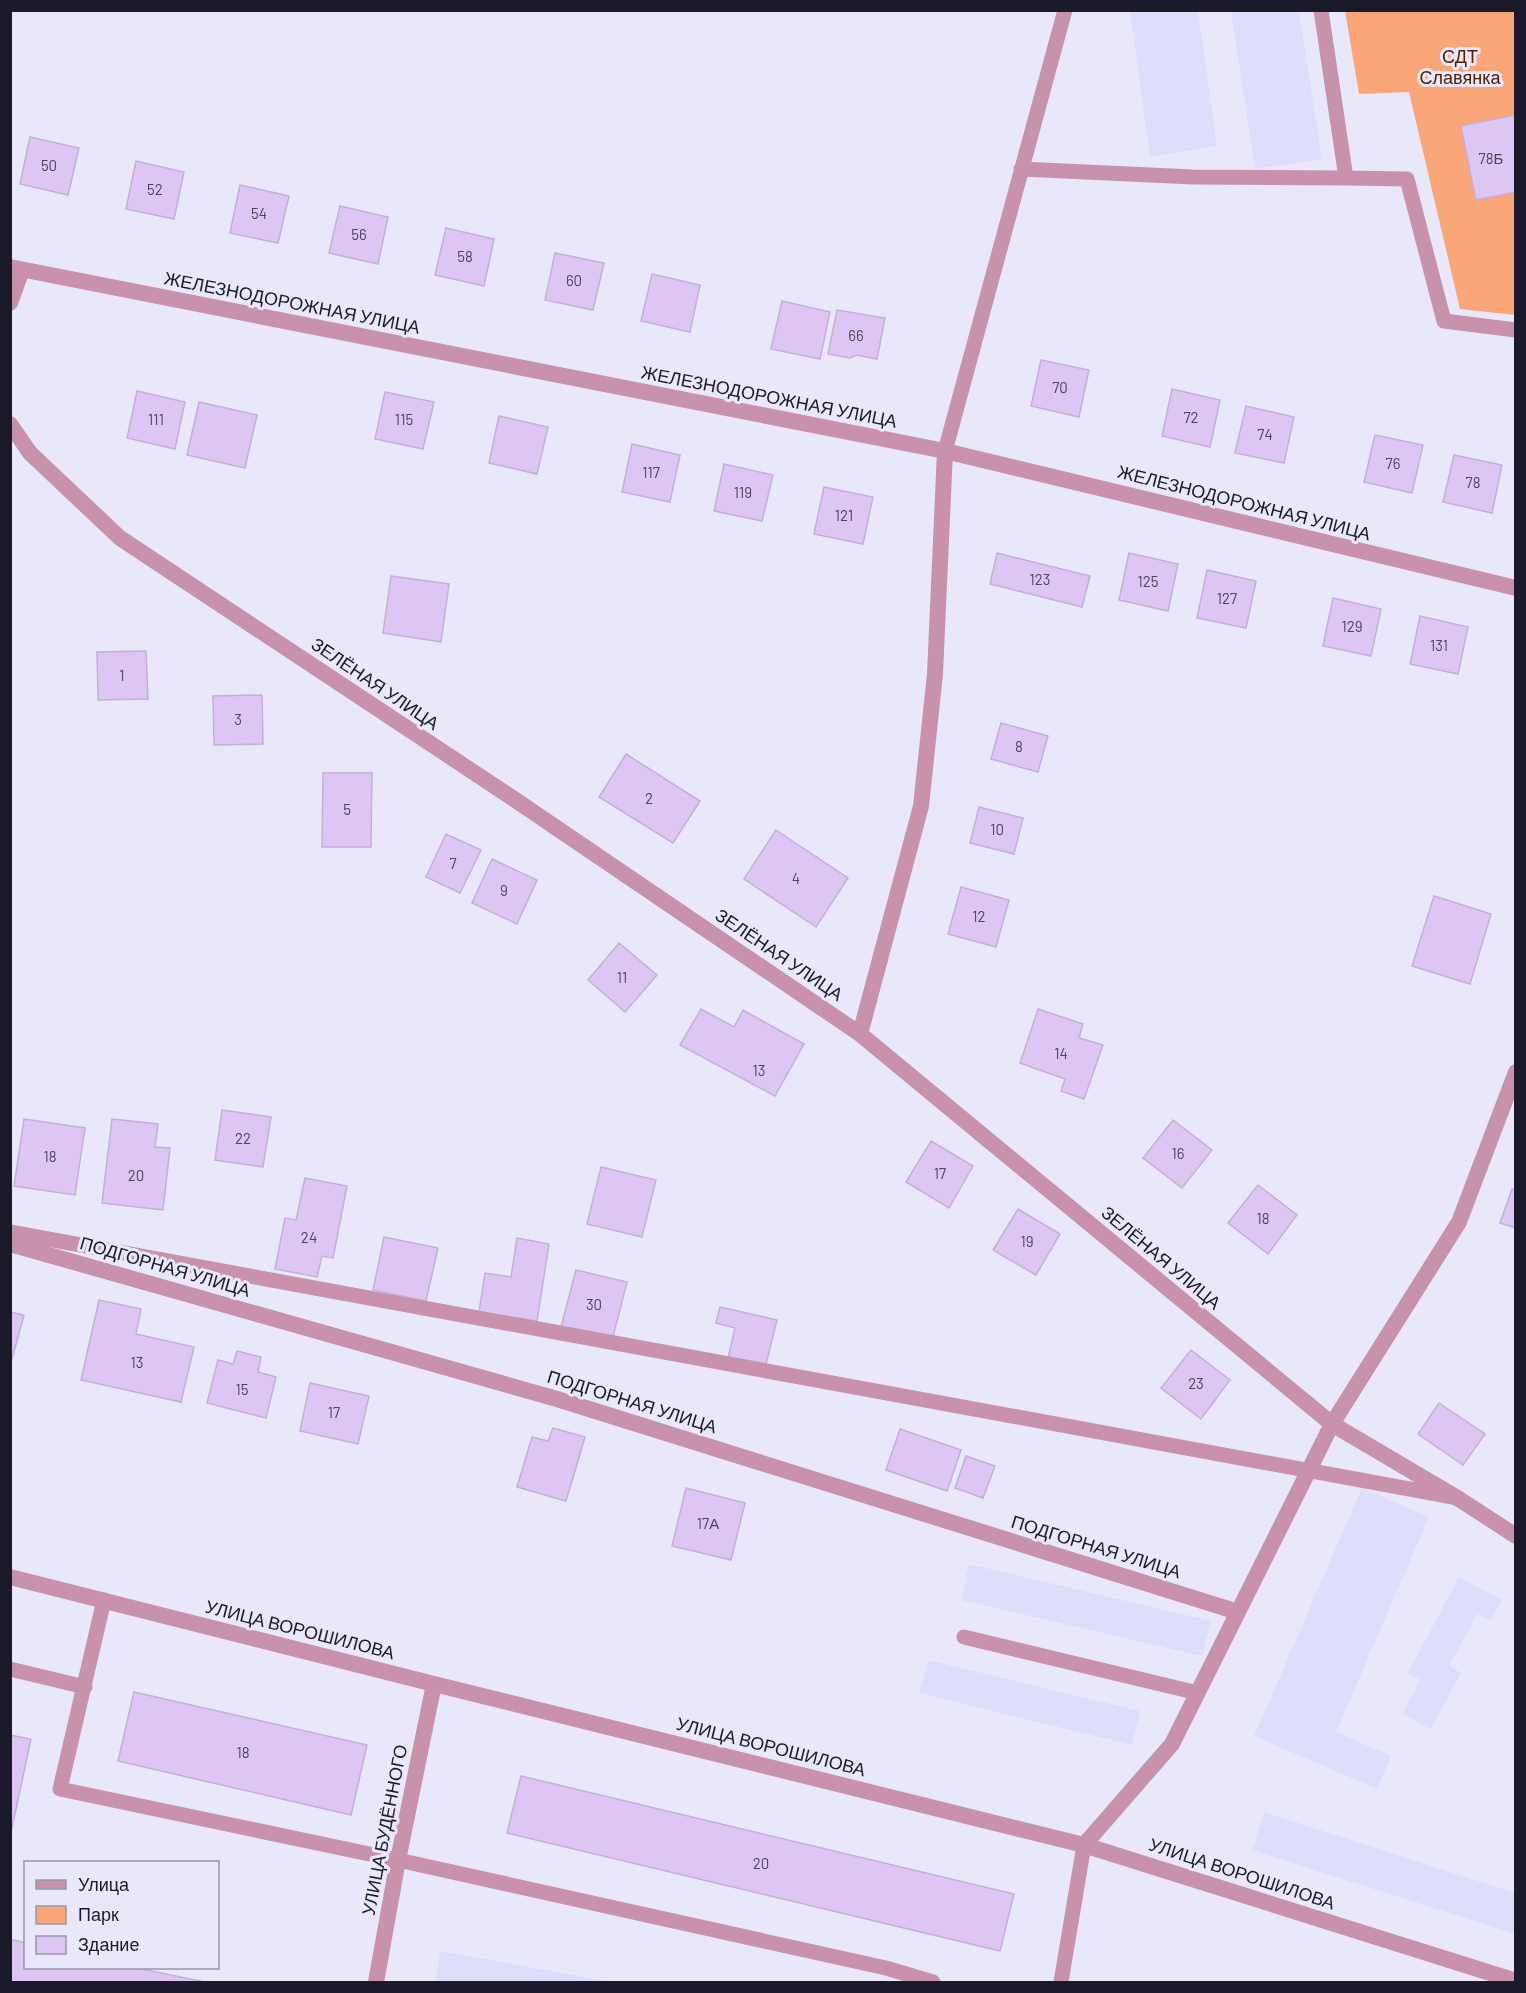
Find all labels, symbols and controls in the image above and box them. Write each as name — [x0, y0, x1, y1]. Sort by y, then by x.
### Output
park label: СДТ Славянка — [1420, 45, 1501, 88]
house number: 78Б — [1479, 149, 1504, 167]
house number: 50 — [41, 156, 57, 174]
house number: 52 — [147, 180, 163, 198]
house number: 54 — [251, 204, 267, 222]
house number: 56 — [351, 225, 367, 243]
house number: 58 — [457, 247, 473, 265]
street label: ЖЕЛЕЗНОДОРОЖНАЯ УЛИЦА — [162, 266, 422, 338]
house number: 60 — [566, 271, 582, 289]
house number: 66 — [848, 326, 864, 344]
street label: ЖЕЛЕЗНОДОРОЖНАЯ УЛИЦА — [639, 360, 899, 432]
house number: 70 — [1052, 378, 1068, 396]
house number: 72 — [1183, 408, 1199, 426]
house number: 111 — [148, 410, 164, 428]
house number: 115 — [395, 410, 413, 428]
house number: 74 — [1257, 425, 1273, 443]
house number: 76 — [1386, 454, 1400, 472]
street label: ЖЕЛЕЗНОДОРОЖНАЯ УЛИЦА — [1115, 460, 1373, 544]
house number: 117 — [642, 463, 660, 481]
house number: 78 — [1466, 473, 1480, 491]
house number: 119 — [734, 483, 752, 501]
house number: 121 — [835, 506, 853, 524]
house number: 123 — [1030, 570, 1050, 588]
house number: 125 — [1137, 572, 1159, 590]
house number: 127 — [1217, 589, 1237, 607]
house number: 129 — [1341, 617, 1363, 635]
street label: ЗЕЛЁНАЯ УЛИЦА — [308, 632, 444, 734]
house number: 131 — [1430, 636, 1448, 654]
house number: 1 — [119, 666, 125, 684]
house number: 3 — [234, 710, 242, 728]
house number: 8 — [1015, 737, 1023, 755]
house number: 2 — [645, 789, 653, 807]
house number: 5 — [343, 800, 351, 818]
house number: 10 — [990, 820, 1004, 838]
house number: 7 — [449, 854, 457, 872]
house number: 4 — [792, 869, 800, 887]
house number: 9 — [500, 881, 508, 899]
street label: ЗЕЛЁНАЯ УЛИЦА — [712, 903, 848, 1005]
house number: 12 — [972, 907, 986, 925]
house number: 11 — [617, 968, 627, 986]
house number: 14 — [1054, 1044, 1068, 1062]
house number: 13 — [753, 1061, 765, 1079]
house number: 22 — [235, 1129, 251, 1147]
house number: 16 — [1172, 1144, 1184, 1162]
house number: 18 — [43, 1147, 57, 1165]
house number: 17 — [934, 1164, 946, 1182]
house number: 20 — [128, 1166, 144, 1184]
street label: ЗЕЛЁНАЯ УЛИЦА — [1097, 1201, 1226, 1314]
house number: 18 — [1256, 1209, 1270, 1227]
house number: 24 — [301, 1228, 317, 1246]
street label: ПОДГОРНАЯ УЛИЦА — [78, 1231, 253, 1301]
house number: 19 — [1020, 1232, 1034, 1250]
house number: 30 — [586, 1295, 602, 1313]
house number: 13 — [131, 1353, 143, 1371]
street label: ПОДГОРНАЯ УЛИЦА — [545, 1365, 720, 1437]
house number: 23 — [1188, 1374, 1204, 1392]
house number: 15 — [236, 1380, 248, 1398]
house number: 17 — [328, 1403, 340, 1421]
street label: ПОДГОРНАЯ УЛИЦА — [1009, 1510, 1184, 1582]
house number: 17А — [697, 1514, 719, 1532]
street label: УЛИЦА ВОРОШИЛОВА — [203, 1595, 397, 1663]
street label: УЛИЦА ВОРОШИЛОВА — [674, 1712, 868, 1780]
house number: 18 — [236, 1743, 250, 1761]
street label: УЛИЦА БУДЁННОГО — [357, 1743, 411, 1917]
street label: УЛИЦА ВОРОШИЛОВА — [1147, 1833, 1338, 1914]
house number: 20 — [753, 1854, 769, 1872]
legend — [24, 1861, 219, 1969]
text: Улица — [78, 1873, 130, 1895]
text: Парк — [78, 1903, 119, 1925]
text: Здание — [78, 1933, 139, 1955]

